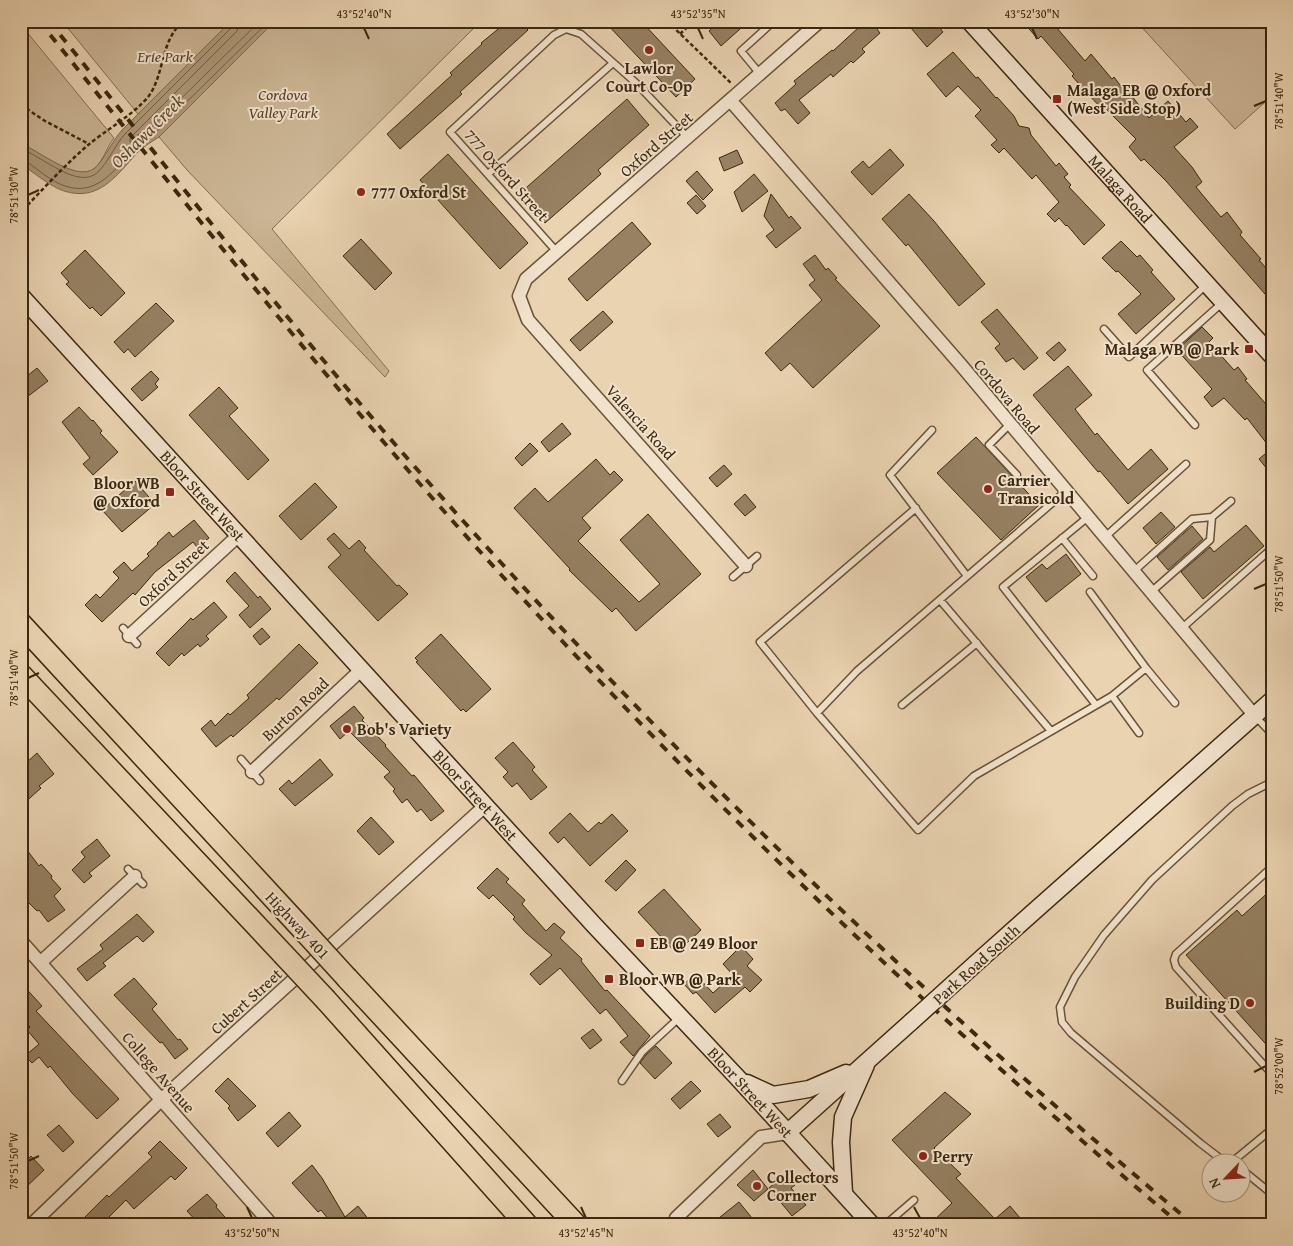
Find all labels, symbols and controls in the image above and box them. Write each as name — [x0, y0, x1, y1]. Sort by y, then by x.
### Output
text: 43°52'40"N — [336, 5, 392, 22]
text: 43°52'35"N — [670, 5, 726, 22]
text: 43°52'30"N — [1004, 5, 1060, 22]
park label: Erie Park — [136, 44, 194, 68]
marker: Lawlor Court Co-Op — [643, 44, 655, 56]
place label: Lawlor Court Co-Op — [606, 56, 692, 98]
text: 78°51'40"W — [1270, 71, 1287, 130]
place label: Malaga EB @ Oxford (West Side Stop) — [1067, 78, 1212, 120]
park label: Cordova Valley Park — [248, 82, 318, 124]
water label: Oshawa Creek — [104, 87, 191, 174]
marker: Malaga EB @ Oxford (West Side Stop) — [1051, 93, 1063, 105]
street label: Oxford Street — [614, 105, 698, 183]
street label: 777 Oxford Street — [459, 124, 555, 227]
street label: Malaga Road — [1083, 149, 1158, 229]
text: 78°51'30"W — [5, 165, 22, 224]
place label: 777 Oxford St — [371, 180, 466, 204]
marker: 777 Oxford St — [355, 186, 367, 198]
place label: Malaga WB @ Park — [1105, 337, 1240, 361]
marker: Malaga WB @ Park — [1243, 343, 1255, 355]
street label: Cordova Road — [968, 353, 1046, 439]
street label: Valencia Road — [601, 379, 682, 465]
street label: Bloor Street West — [155, 444, 251, 547]
place label: Carrier Transicold — [998, 468, 1075, 510]
place label: Bloor WB @ Oxford — [93, 471, 161, 513]
marker: Carrier Transicold — [982, 483, 994, 495]
marker: Bloor WB @ Oxford — [164, 486, 176, 498]
street label: Oxford Street — [132, 533, 214, 613]
text: 78°51'50"W — [1270, 554, 1287, 613]
text: 78°51'40"W — [5, 648, 22, 707]
street label: Burton Road — [256, 671, 334, 746]
place label: Bob's Variety — [357, 717, 452, 741]
marker: Bob's Variety — [341, 723, 353, 735]
street label: Bloor Street West — [427, 744, 524, 846]
street label: Highway 401 — [260, 886, 336, 964]
street label: Park Road South — [927, 918, 1025, 1010]
place label: EB @ 249 Bloor — [650, 931, 758, 955]
marker: EB @ 249 Bloor — [634, 937, 646, 949]
street label: Cubert Street — [205, 962, 288, 1040]
place label: Bloor WB @ Park — [619, 967, 742, 991]
marker: Bloor WB @ Park — [603, 973, 615, 985]
place label: Building D — [1165, 991, 1240, 1015]
marker: Building D — [1244, 997, 1256, 1009]
street label: College Avenue — [117, 1026, 201, 1118]
text: 78°52'00"W — [1270, 1036, 1287, 1095]
street label: Bloor Street West — [702, 1041, 799, 1144]
text: 78°51'50"W — [5, 1131, 22, 1190]
place label: Perry — [933, 1144, 974, 1168]
marker: Perry — [917, 1150, 929, 1162]
north arrow — [1200, 1154, 1250, 1204]
place label: Collectors Corner — [767, 1165, 839, 1207]
text: N — [1203, 1174, 1225, 1192]
marker: Collectors Corner — [751, 1180, 763, 1192]
text: 43°52'50"N — [224, 1224, 280, 1241]
text: 43°52'45"N — [558, 1224, 614, 1241]
text: 43°52'40"N — [892, 1224, 948, 1241]

